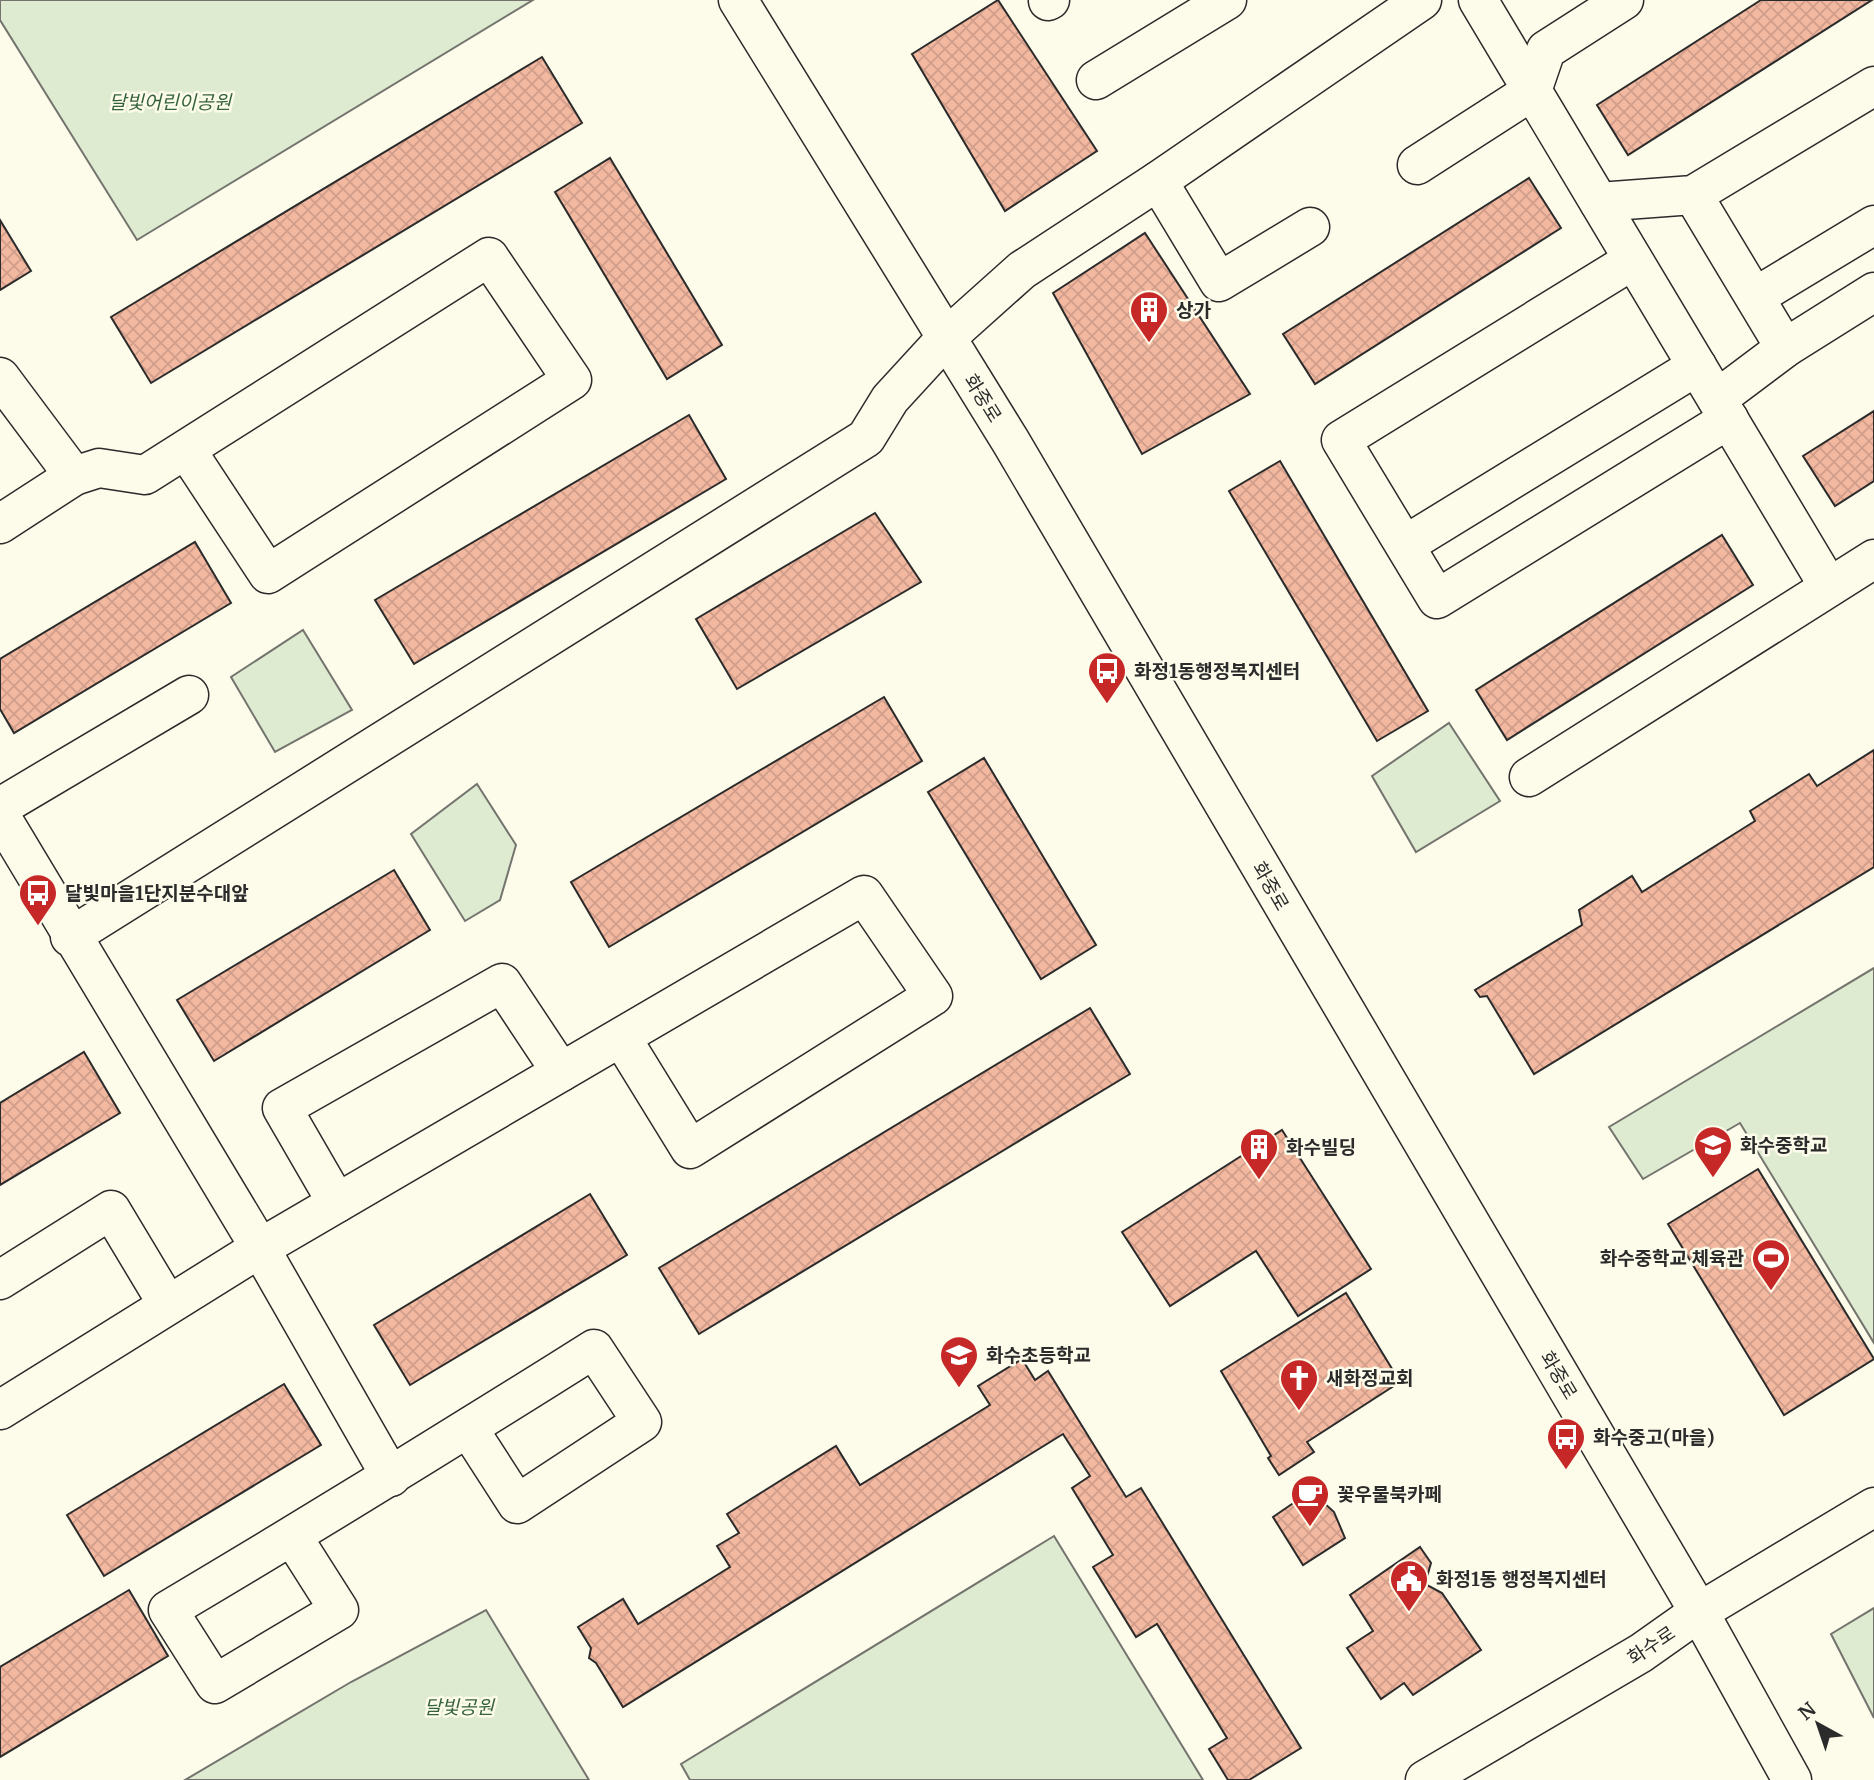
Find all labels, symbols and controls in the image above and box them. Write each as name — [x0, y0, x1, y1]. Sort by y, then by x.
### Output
park label: 달빛어린이공원 — [109, 90, 233, 114]
building icon: 상가 — [1128, 289, 1170, 344]
place label: 상가 — [1176, 298, 1211, 322]
street label: 화중로 — [959, 369, 1007, 427]
bus stop icon: 화정1동행정복지센터 — [1086, 650, 1128, 705]
place label: 화정1동행정복지센터 — [1134, 659, 1300, 683]
street label: 화중로 — [1247, 857, 1295, 915]
bus stop icon: 달빛마을1단지분수대앞 — [17, 872, 59, 927]
place label: 달빛마을1단지분수대앞 — [65, 881, 249, 905]
school or university icon: 화수중학교 — [1692, 1124, 1734, 1179]
building icon: 화수빌딩 — [1238, 1126, 1280, 1181]
place label: 화수중학교 — [1740, 1133, 1827, 1157]
place label: 화수빌딩 — [1286, 1135, 1356, 1159]
sports icon: 화수중학교 체육관 — [1750, 1237, 1792, 1292]
place label: 화수중학교 체육관 — [1600, 1246, 1745, 1270]
school or university icon: 화수초등학교 — [938, 1334, 980, 1389]
place label: 화수초등학교 — [986, 1343, 1091, 1367]
street label: 화중로 — [1535, 1346, 1583, 1404]
church icon: 새화정교회 — [1278, 1357, 1320, 1412]
place label: 새화정교회 — [1326, 1366, 1413, 1390]
bus stop icon: 화수중고(마을) — [1545, 1416, 1587, 1471]
place label: 화수중고(마을) — [1593, 1425, 1715, 1449]
cafe icon: 꽃우물북카페 — [1289, 1473, 1331, 1528]
place label: 꽃우물북카페 — [1337, 1482, 1442, 1506]
public building icon: 화정1동 행정복지센터 — [1388, 1558, 1430, 1613]
place label: 화정1동 행정복지센터 — [1436, 1567, 1607, 1591]
street label: 화수로 — [1623, 1620, 1679, 1670]
north arrow — [1783, 1689, 1853, 1759]
park label: 달빛공원 — [424, 1695, 495, 1719]
text: N — [1794, 1697, 1821, 1725]

